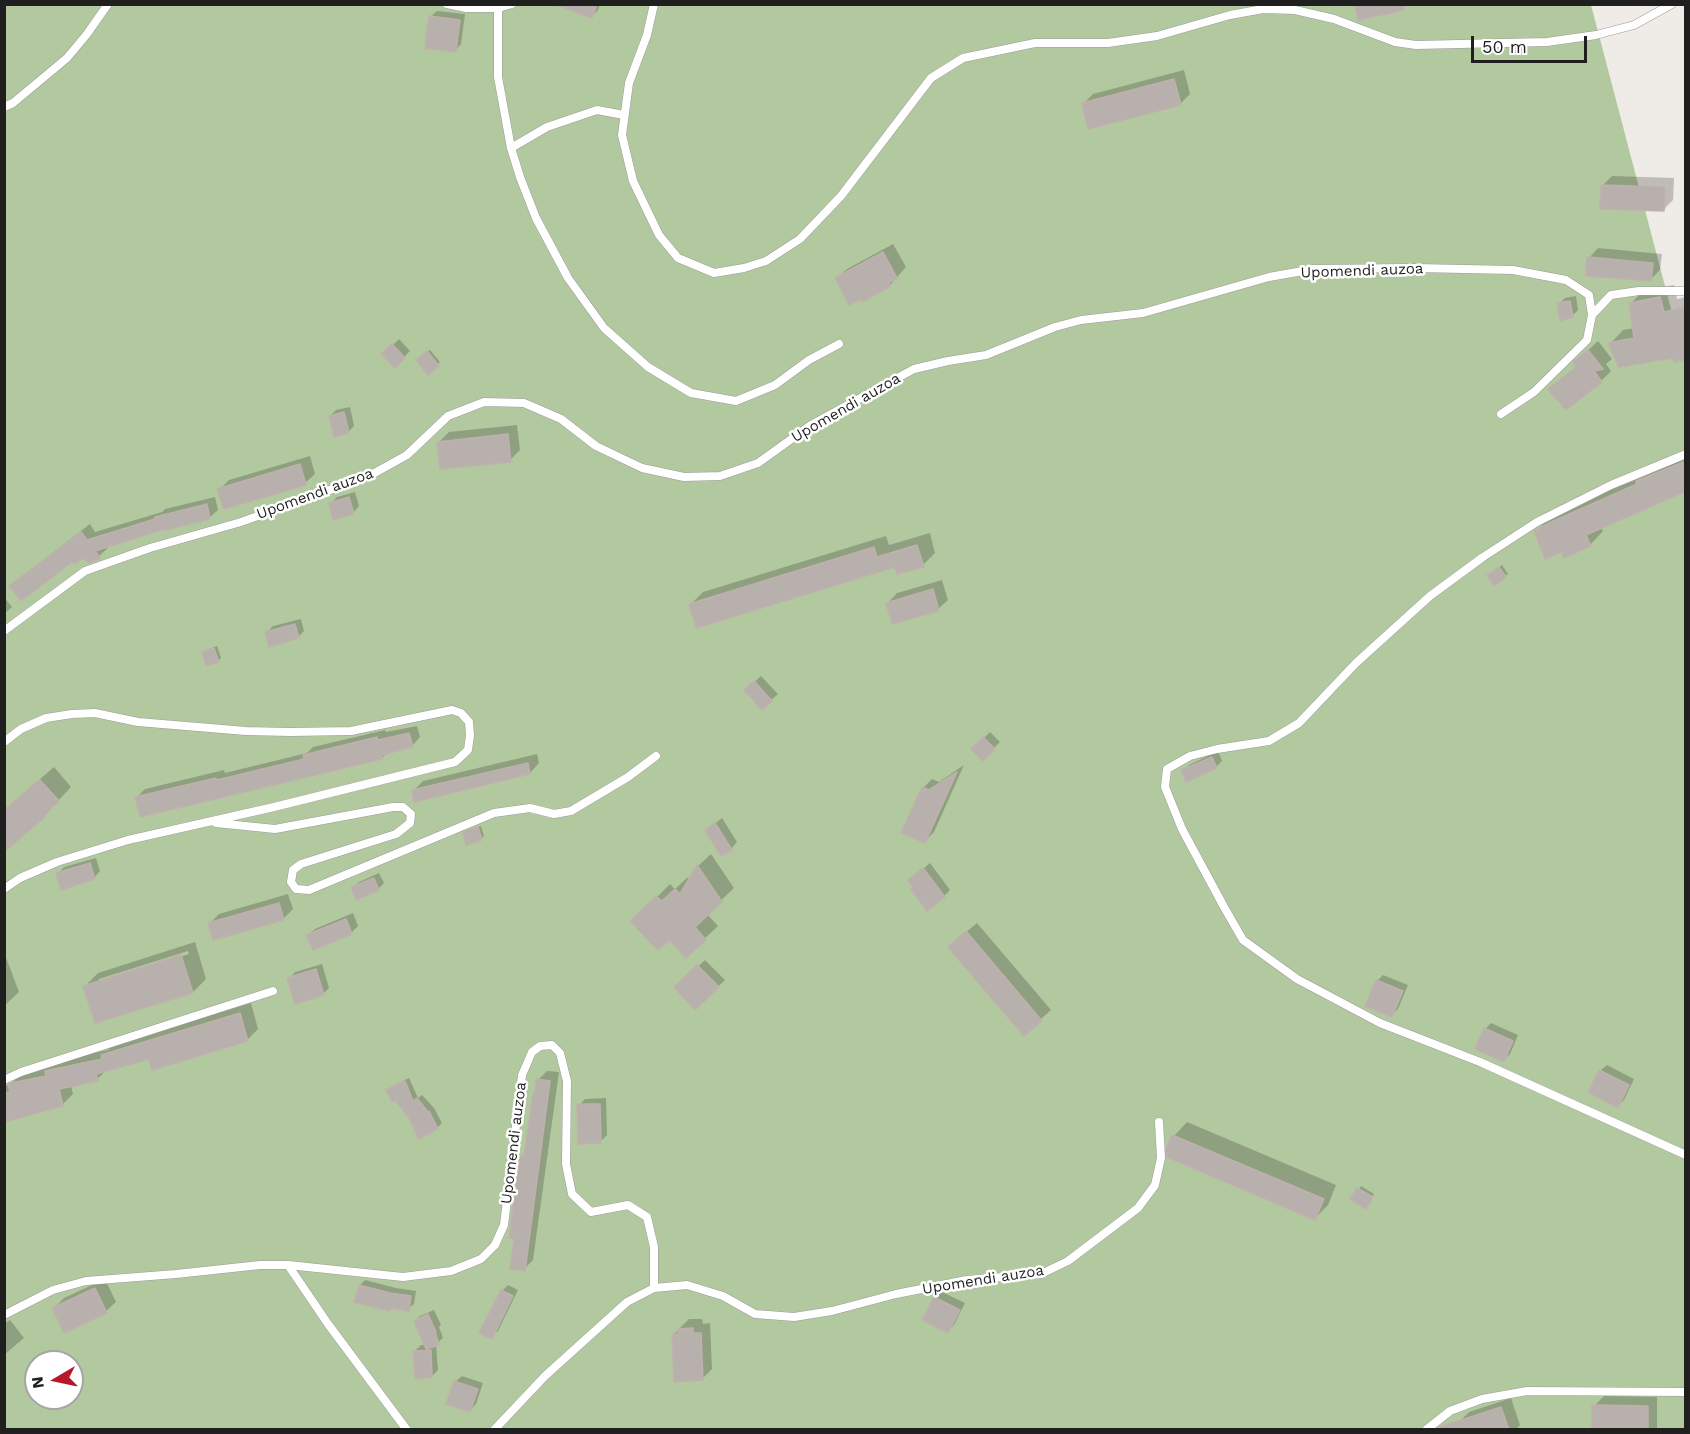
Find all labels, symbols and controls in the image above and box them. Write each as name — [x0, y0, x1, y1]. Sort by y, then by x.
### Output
scale bar — [1474, 24, 1590, 62]
text: 50 m — [1482, 36, 1527, 57]
street label: Upomendi auzoa — [1300, 260, 1424, 282]
street label: Upomendi auzoa — [788, 370, 904, 446]
street label: Upomendi auzoa — [254, 465, 376, 523]
street label: Upomendi auzoa — [498, 1081, 530, 1205]
street label: Upomendi auzoa — [921, 1262, 1045, 1298]
north arrow — [24, 1350, 84, 1410]
text: N — [27, 1375, 48, 1390]

